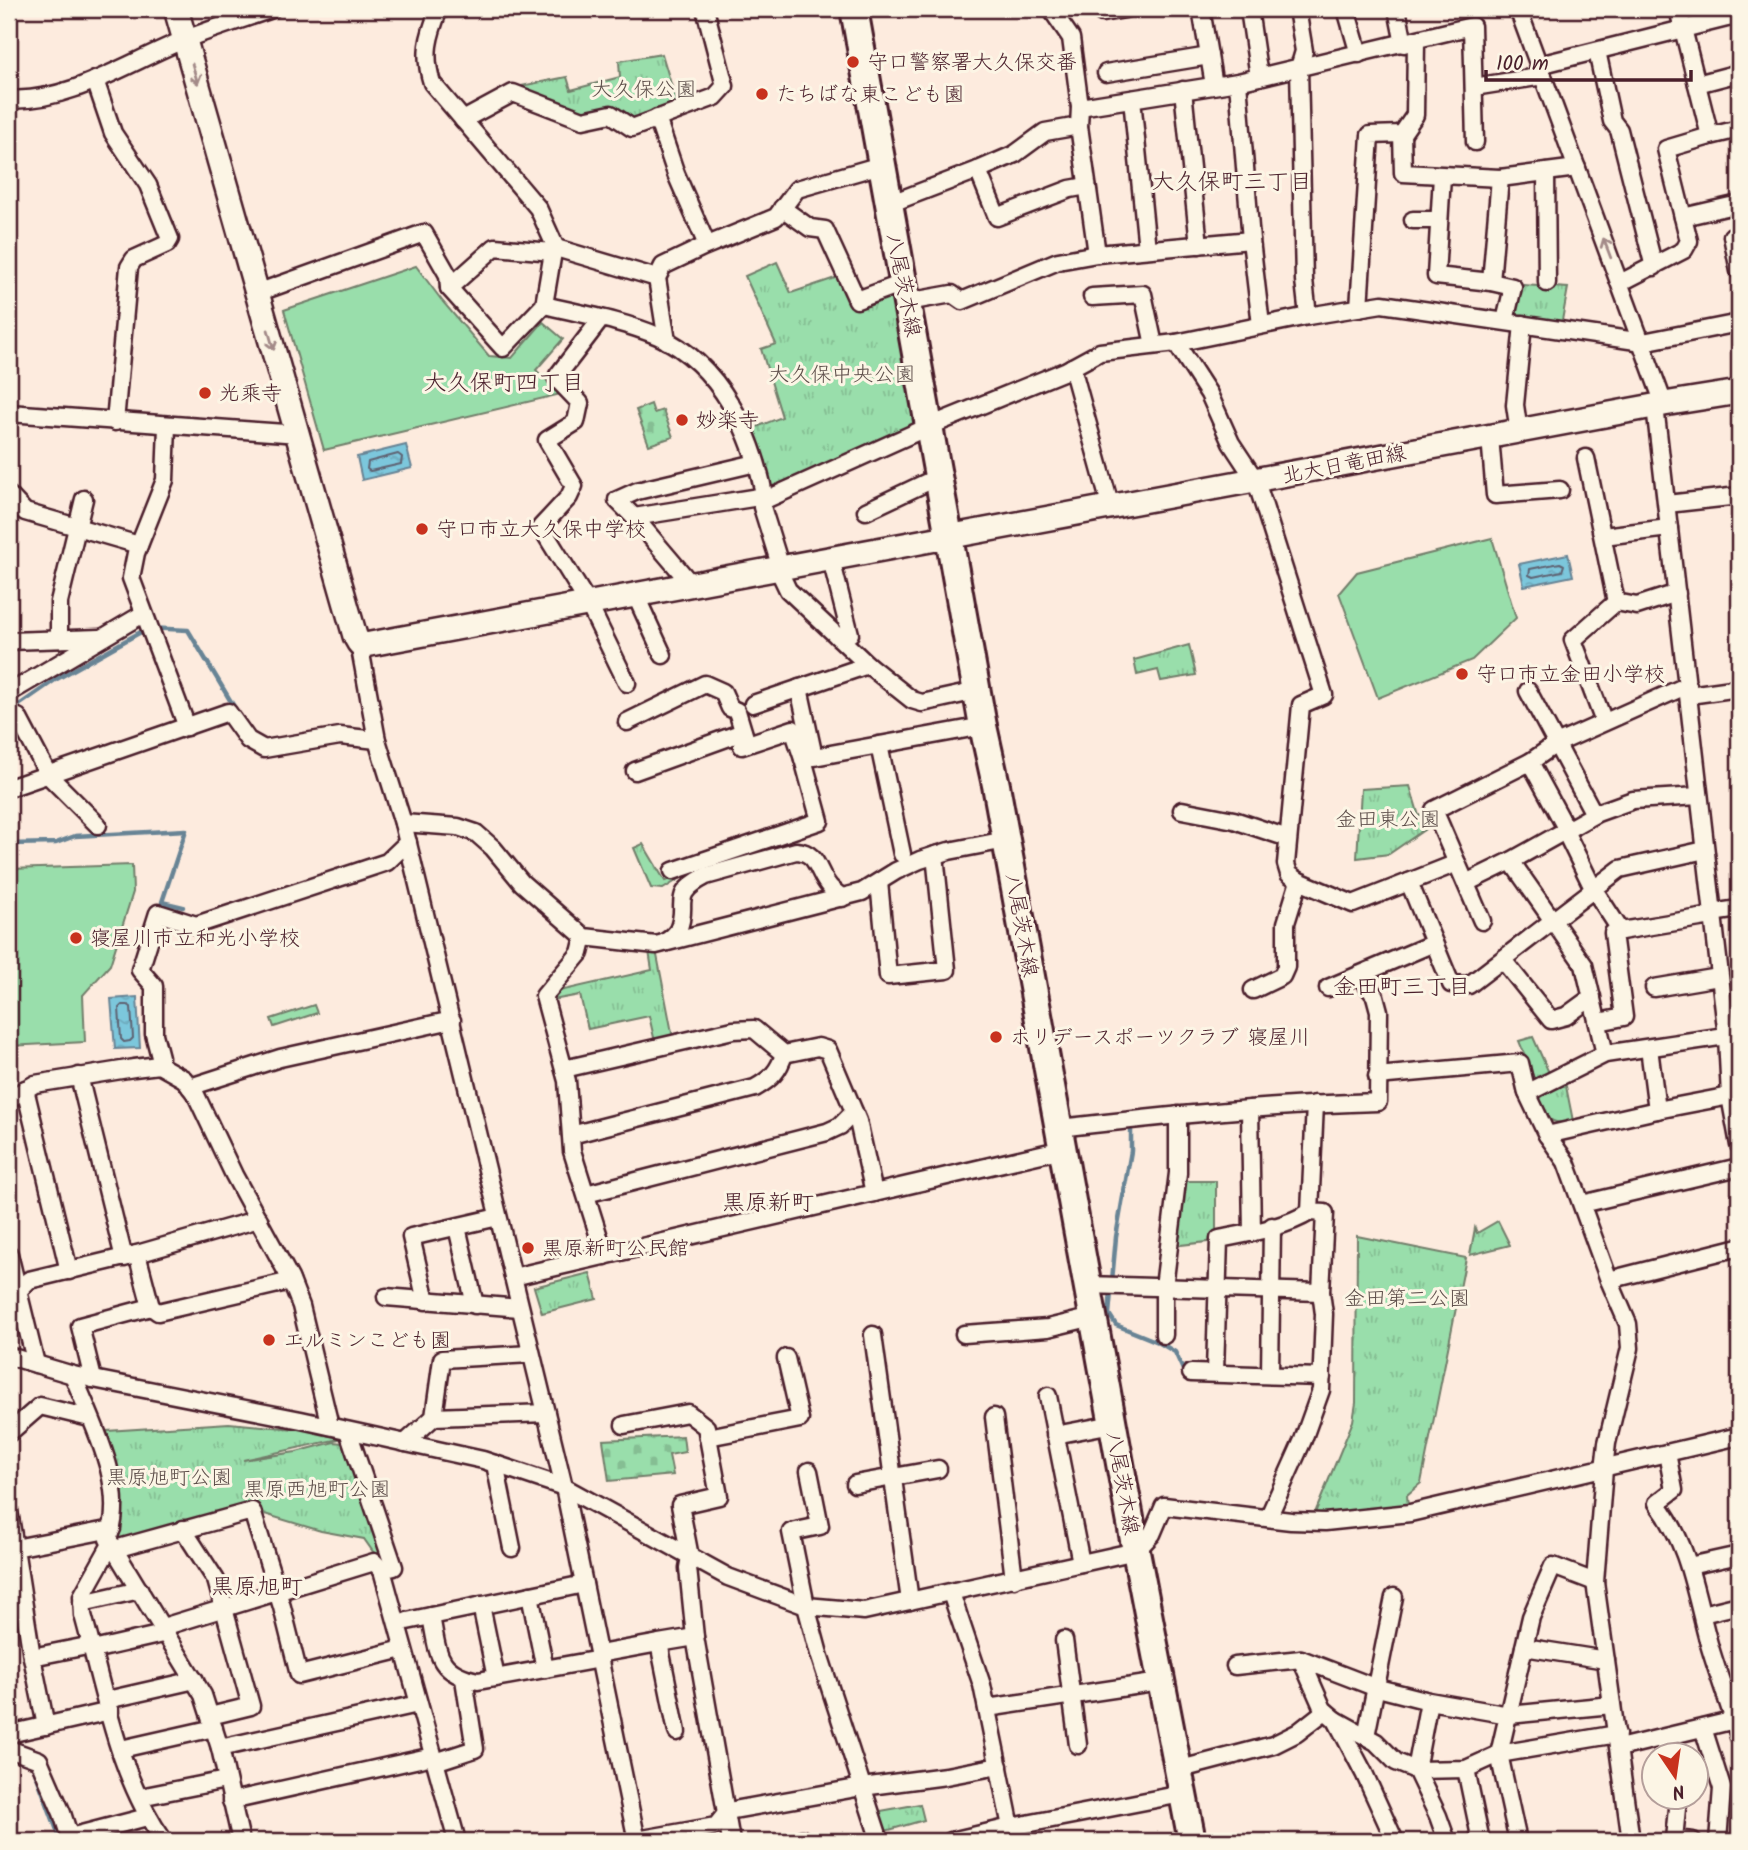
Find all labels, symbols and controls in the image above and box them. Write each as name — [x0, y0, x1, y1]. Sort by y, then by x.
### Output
scale bar — [1486, 38, 1690, 82]
place label: 守口警察署大久保交番 — [867, 47, 1077, 80]
text: 100 m — [1496, 48, 1549, 81]
marker: 守口警察署大久保交番 — [845, 54, 861, 70]
one-way arrow — [190, 63, 203, 85]
park label: 大久保公園 — [592, 74, 697, 107]
place label: たちばな東こども園 — [776, 79, 965, 112]
marker: たちばな東こども園 — [754, 86, 770, 102]
district label: 大久保町三丁目 — [1152, 165, 1313, 201]
street label: 八尾茨木線 — [876, 231, 929, 340]
one-way arrow — [1600, 238, 1613, 260]
one-way arrow — [266, 329, 279, 351]
park label: 大久保中央公園 — [769, 359, 916, 392]
district label: 大久保町四丁目 — [424, 366, 585, 402]
place label: 光乘寺 — [219, 378, 282, 411]
marker: 光乘寺 — [197, 385, 213, 401]
place label: 妙楽寺 — [696, 405, 759, 438]
marker: 妙楽寺 — [674, 412, 690, 428]
street label: 北大日竜田線 — [1279, 437, 1409, 494]
place label: 守口市立大久保中学校 — [436, 514, 646, 547]
marker: 守口市立大久保中学校 — [414, 521, 430, 537]
place label: 守口市立金田小学校 — [1476, 659, 1665, 692]
marker: 守口市立金田小学校 — [1454, 666, 1470, 682]
park label: 金田東公園 — [1336, 804, 1441, 837]
street label: 八尾茨木線 — [995, 871, 1046, 980]
place label: 寝屋川市立和光小学校 — [90, 923, 300, 956]
marker: 寝屋川市立和光小学校 — [68, 930, 84, 946]
district label: 金田町三丁目 — [1333, 970, 1471, 1006]
place label: ホリデースポーツクラブ 寝屋川 — [1010, 1022, 1310, 1055]
marker: ホリデースポーツクラブ 寝屋川 — [988, 1029, 1004, 1045]
district label: 黒原新町 — [722, 1186, 814, 1222]
place label: 黒原新町公民館 — [542, 1233, 689, 1266]
marker: 黒原新町公民館 — [520, 1240, 536, 1256]
park label: 金田第二公園 — [1344, 1283, 1470, 1316]
place label: エルミンこども園 — [283, 1325, 451, 1358]
marker: エルミンこども園 — [261, 1332, 277, 1348]
street label: 八尾茨木線 — [1096, 1429, 1147, 1538]
park label: 黒原旭町公園 — [106, 1462, 232, 1495]
park label: 黒原西旭町公園 — [244, 1474, 391, 1507]
district label: 黒原旭町 — [211, 1570, 303, 1606]
north arrow — [1640, 1742, 1710, 1812]
text: N — [1669, 1775, 1688, 1807]

